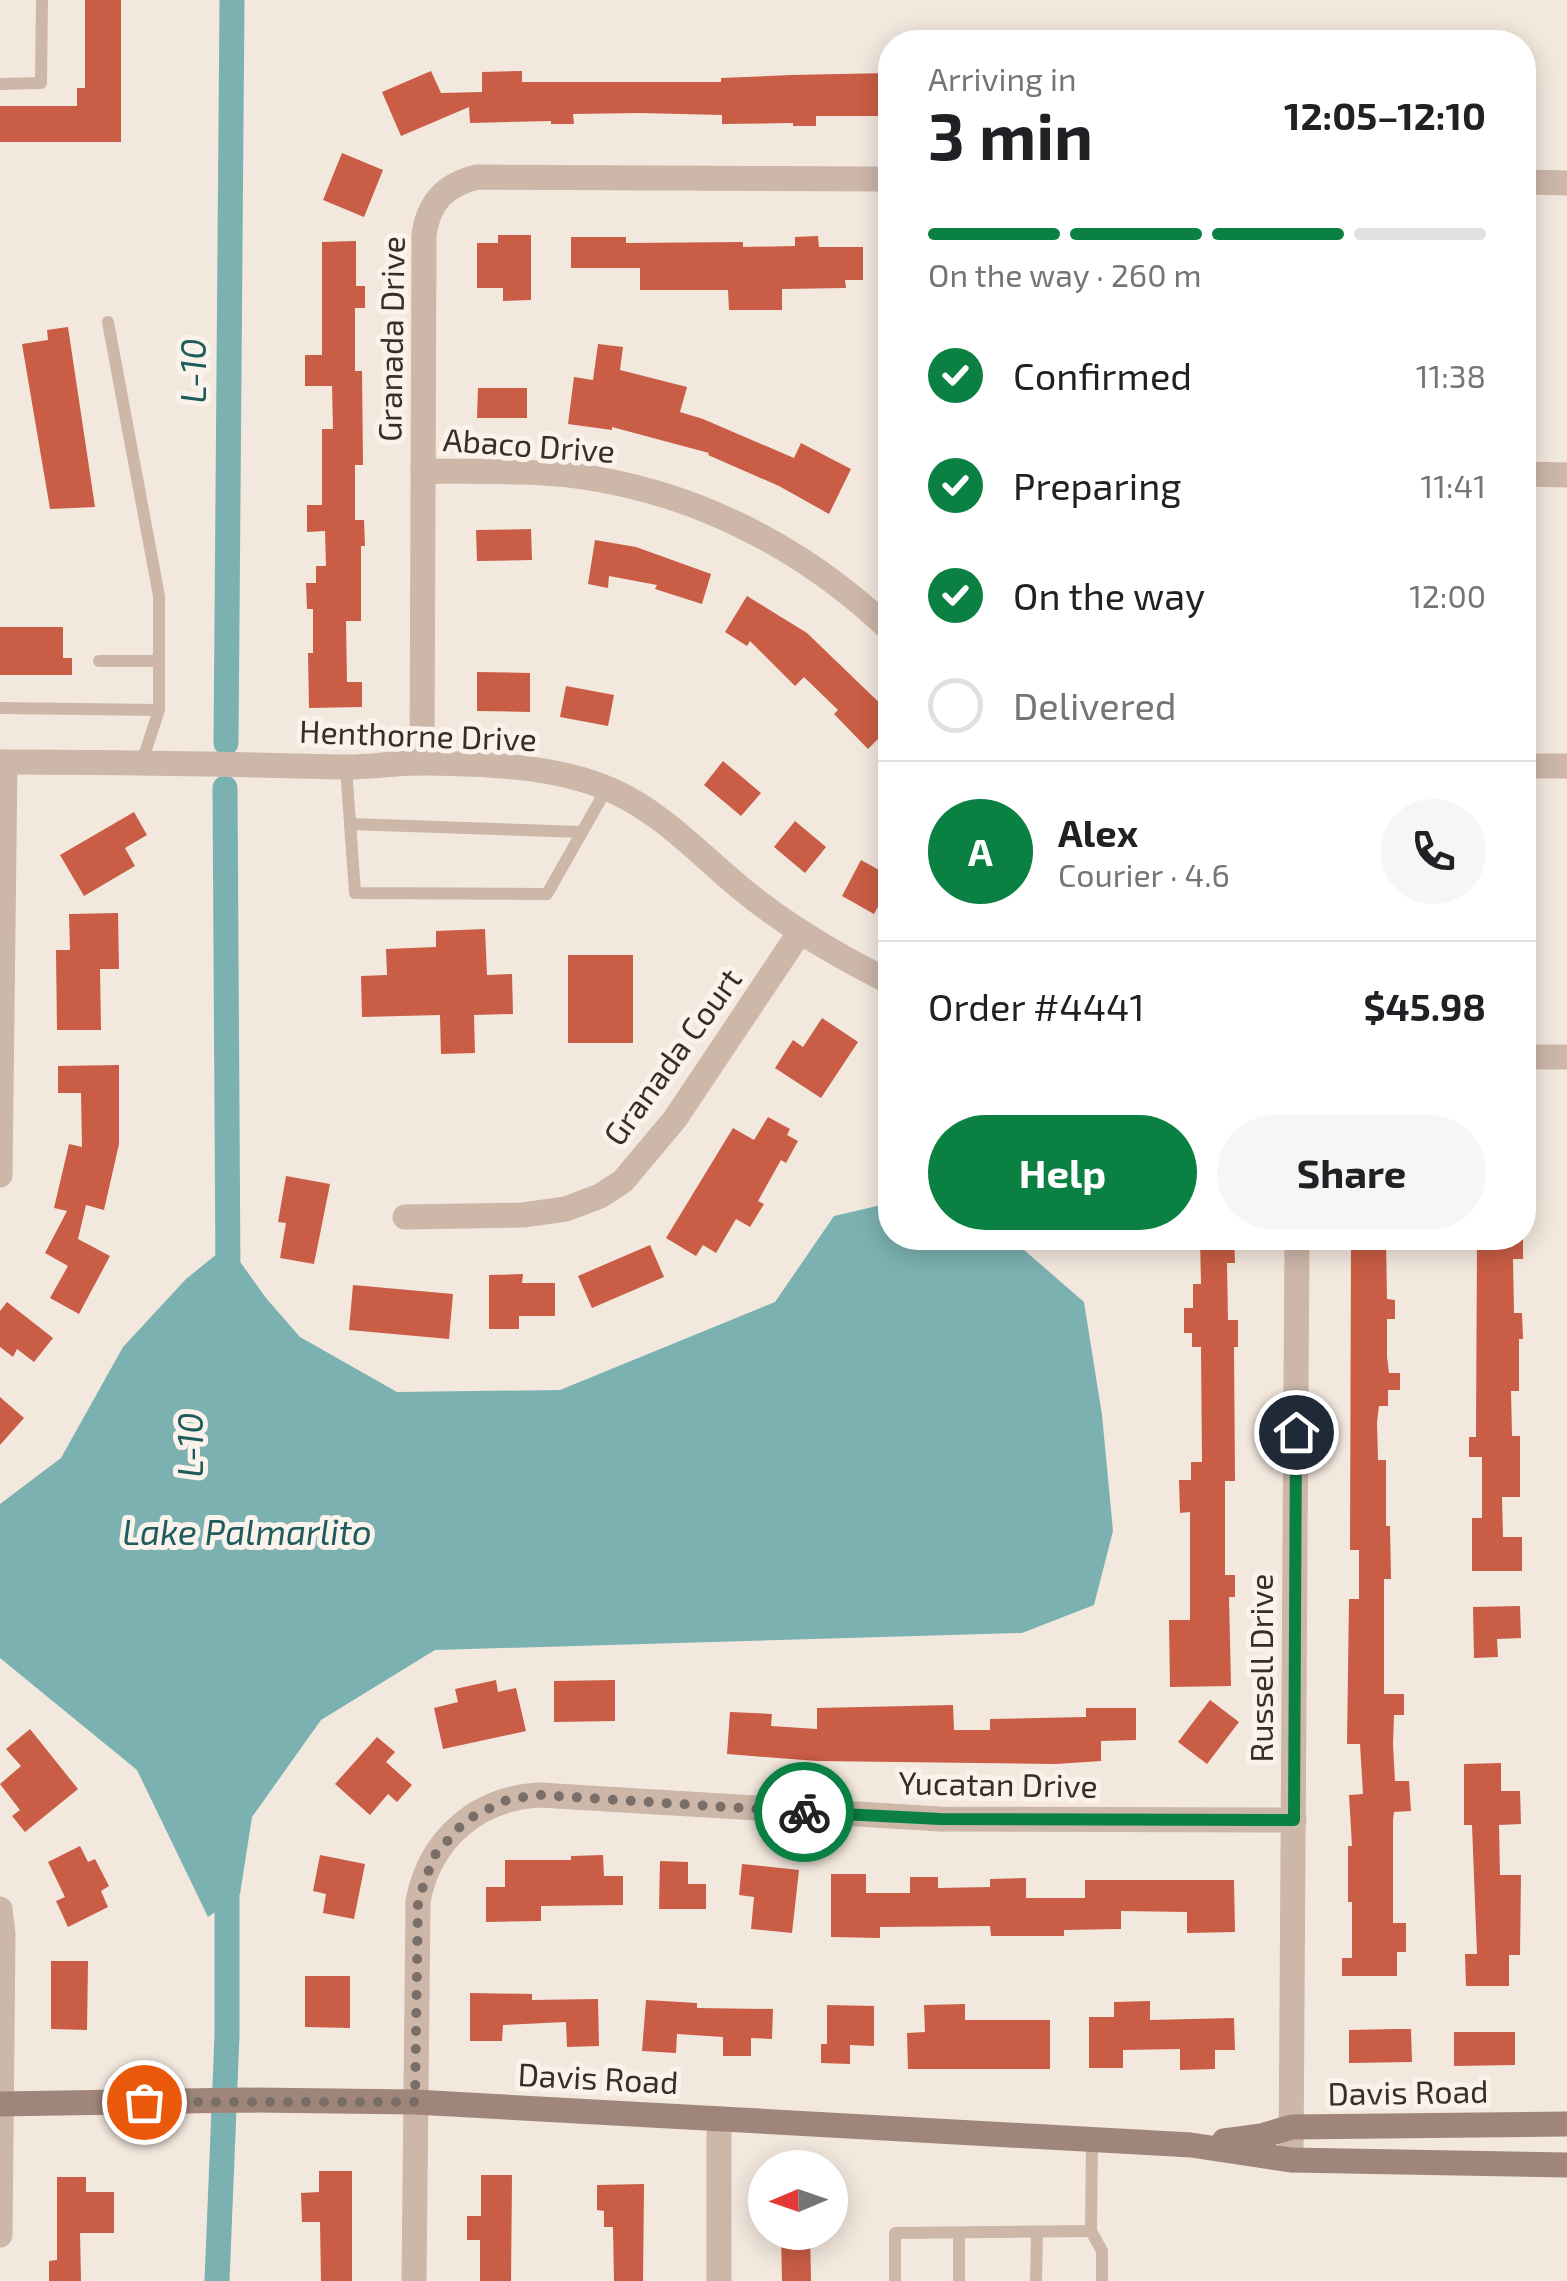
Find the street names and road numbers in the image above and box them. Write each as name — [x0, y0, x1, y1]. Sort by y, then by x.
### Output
street label: Granada Drive — [369, 236, 411, 442]
street label: Abaco Drive — [442, 419, 616, 469]
street label: Henthorne Drive — [299, 711, 538, 757]
street label: Granada Court — [594, 960, 748, 1152]
street label: Russell Drive — [1241, 1573, 1279, 1763]
street label: Yucatan Drive — [898, 1762, 1098, 1804]
street label: Davis Road — [517, 2054, 679, 2100]
street label: Davis Road — [1327, 2071, 1489, 2111]

